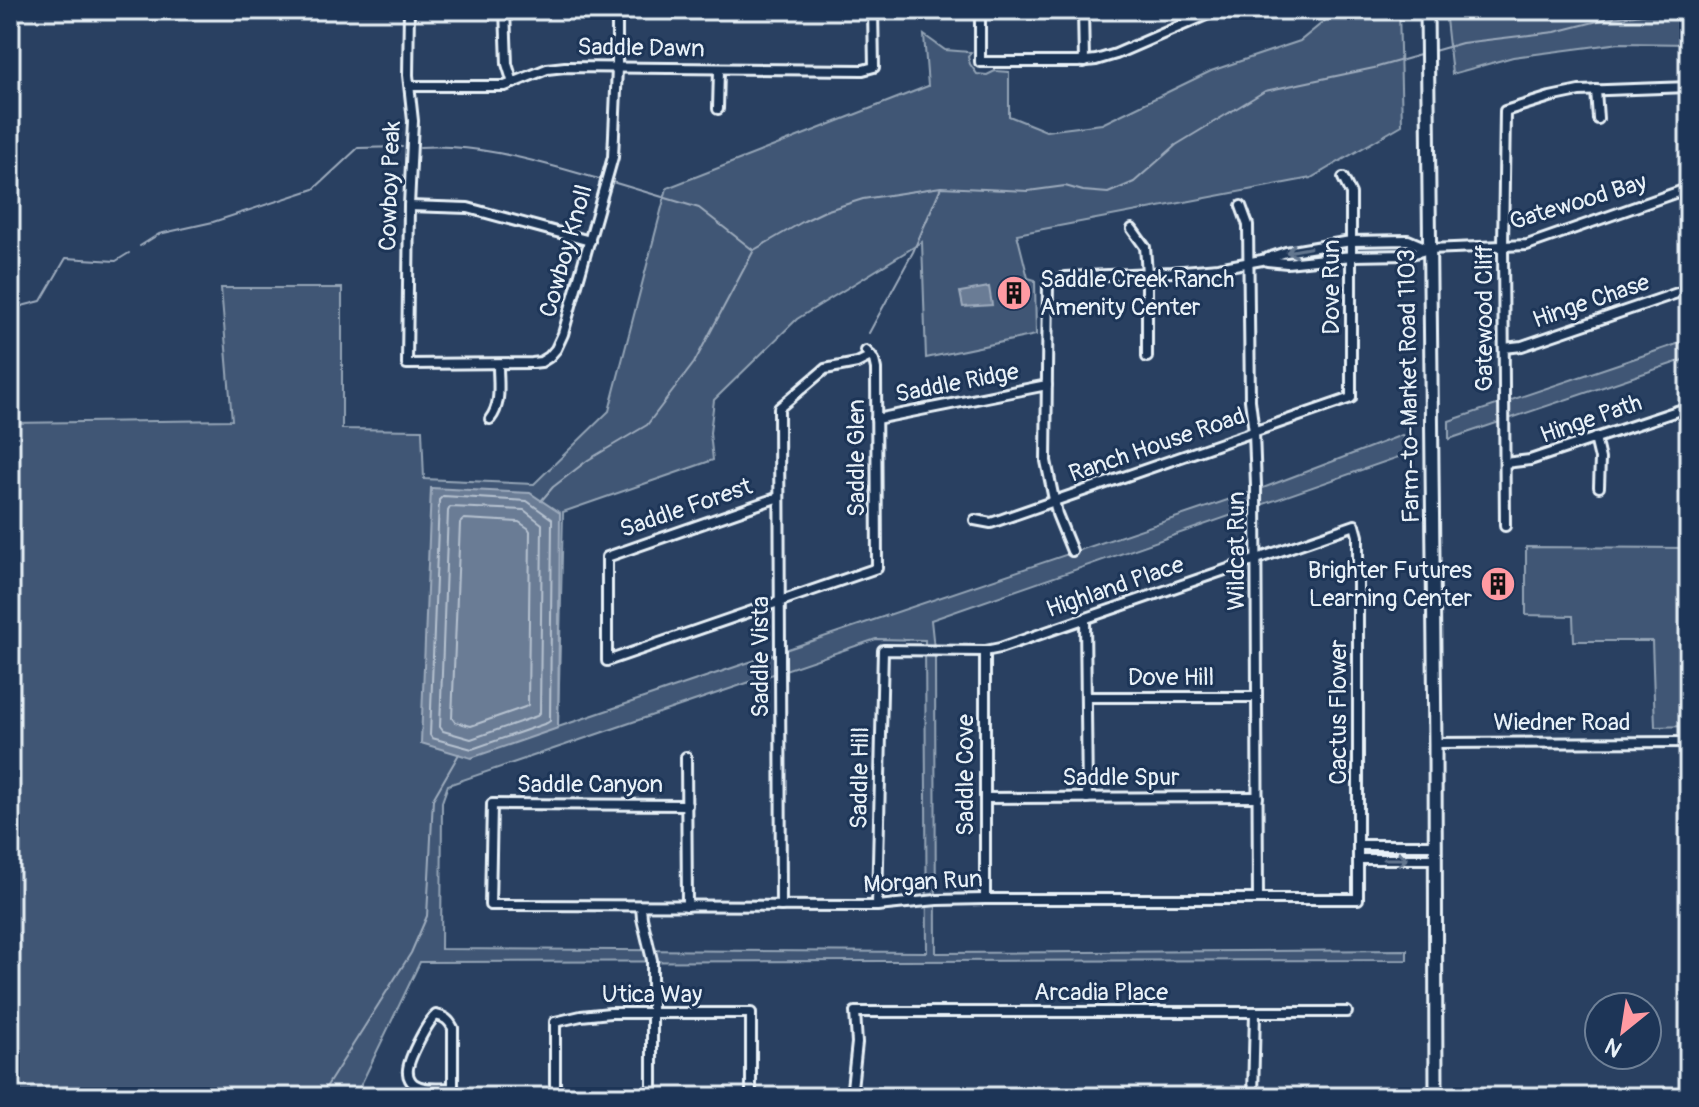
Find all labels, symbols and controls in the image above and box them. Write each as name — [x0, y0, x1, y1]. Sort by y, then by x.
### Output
street label: Saddle Dawn — [577, 32, 705, 64]
street label: Cowboy Peak — [373, 121, 407, 251]
street label: Gatewood Bay — [1506, 167, 1650, 237]
street label: Cowboy Knoll — [533, 181, 599, 321]
street label: Dove Run — [1317, 239, 1346, 335]
one-way arrow — [1285, 243, 1311, 258]
street label: Gatewood Cliff — [1470, 244, 1499, 392]
street label: Farm-to-Market Road 1103 — [1392, 249, 1426, 523]
place label: Saddle Creek Ranch Amenity Center — [1040, 265, 1235, 322]
street label: Hinge Chase — [1529, 267, 1653, 335]
building icon: Saddle Creek Ranch Amenity Center — [995, 274, 1033, 312]
street label: Saddle Ridge — [893, 357, 1021, 409]
street label: Hinge Path — [1536, 388, 1646, 450]
street label: Saddle Glen — [842, 399, 871, 517]
street label: Ranch House Road — [1065, 401, 1249, 489]
street label: Saddle Forest — [616, 472, 756, 544]
street label: Wildcat Run — [1222, 491, 1251, 611]
street label: Highland Place — [1042, 550, 1188, 624]
place label: Brighter Futures Learning Center — [1308, 556, 1472, 613]
building icon: Brighter Futures Learning Center — [1479, 565, 1517, 603]
street label: Saddle Vista — [746, 596, 775, 718]
street label: Cactus Flower — [1324, 639, 1353, 785]
street label: Dove Hill — [1128, 663, 1214, 692]
street label: Wiedner Road — [1493, 708, 1631, 737]
street label: Saddle Cove — [951, 714, 980, 836]
street label: Saddle Hill — [845, 727, 875, 829]
street label: Saddle Spur — [1062, 763, 1180, 792]
street label: Saddle Canyon — [517, 770, 663, 799]
one-way arrow — [1382, 851, 1409, 867]
street label: Morgan Run — [863, 864, 983, 900]
street label: Arcadia Place — [1034, 978, 1168, 1007]
street label: Utica Way — [602, 980, 702, 1009]
north arrow — [1583, 991, 1663, 1071]
text: N — [1600, 1032, 1627, 1063]

